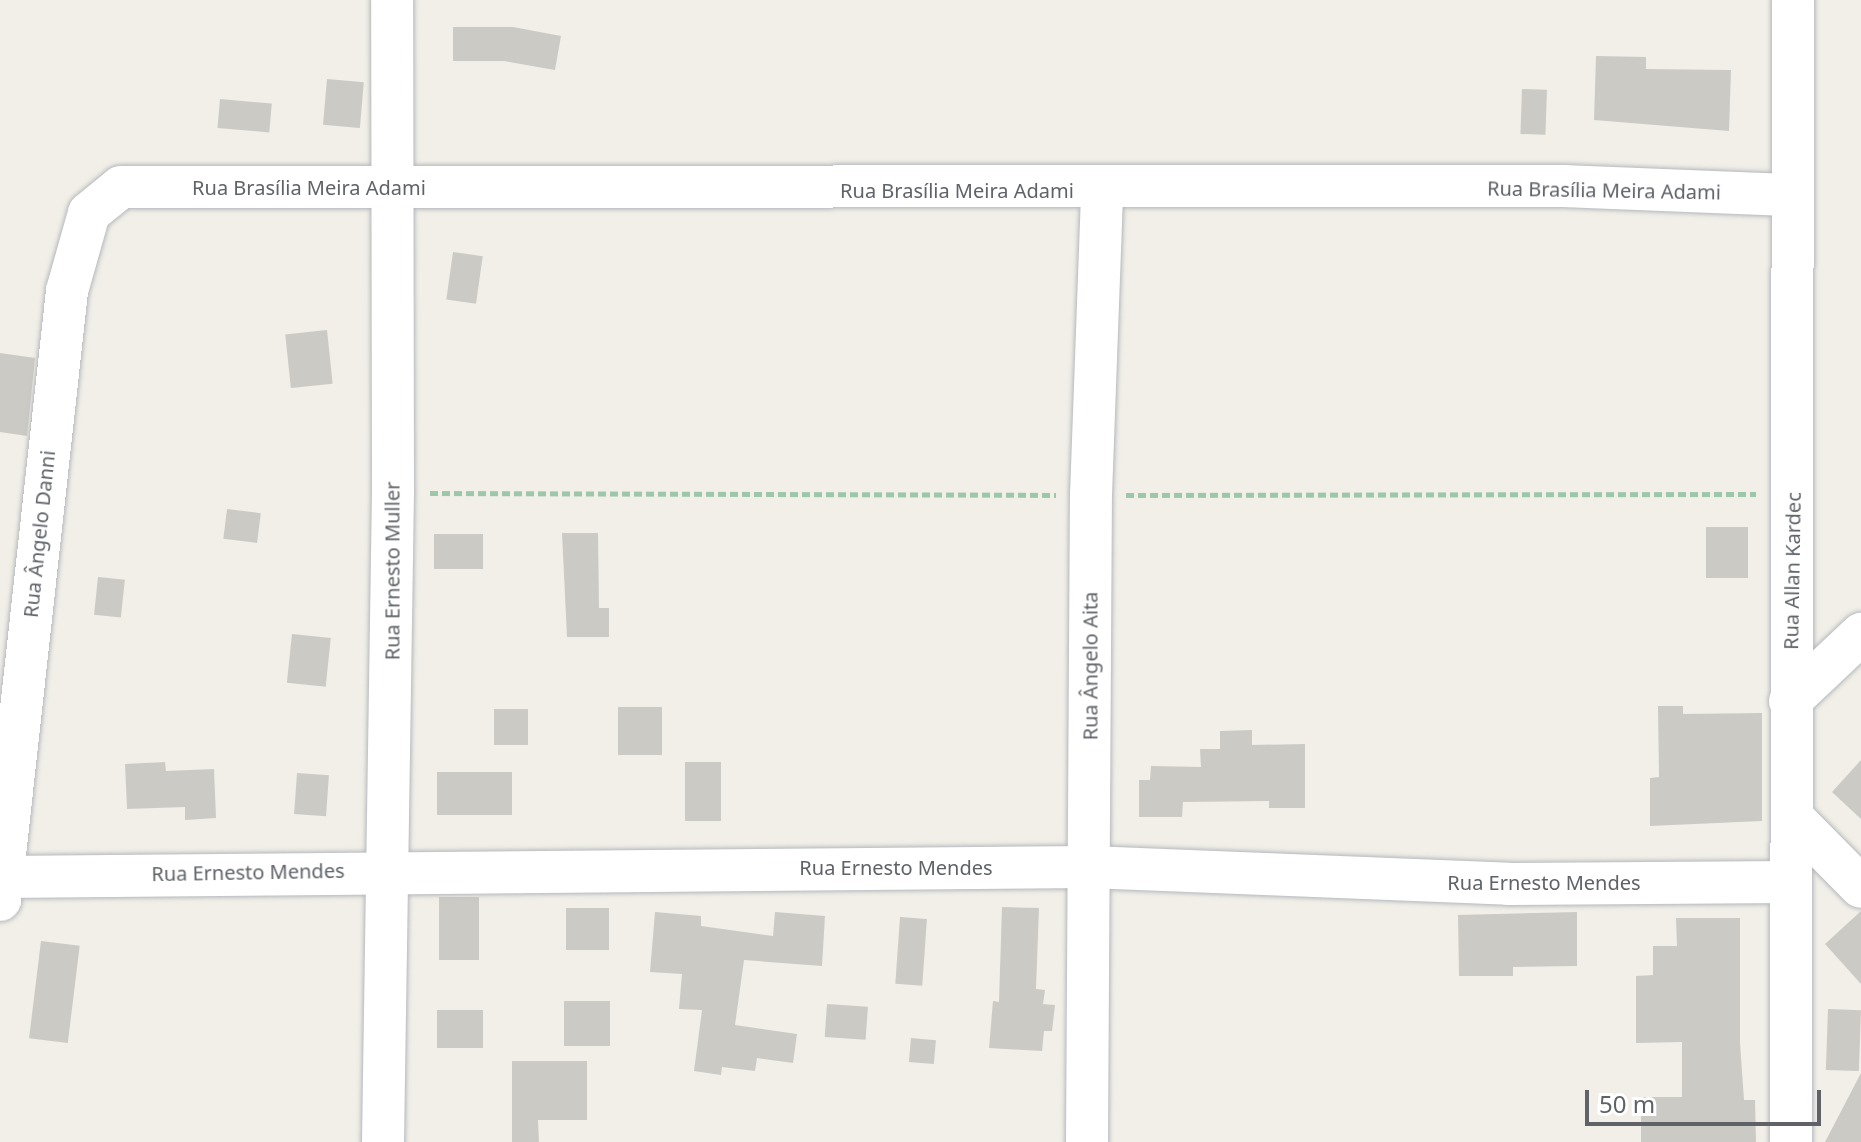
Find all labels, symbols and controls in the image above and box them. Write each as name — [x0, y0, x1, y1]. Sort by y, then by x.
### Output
street label: Rua Brasília Meira Adami — [192, 175, 426, 199]
street label: Rua Brasília Meira Adami — [1487, 176, 1721, 204]
street label: Rua Brasília Meira Adami — [840, 178, 1074, 202]
street label: Rua Ângelo Danni — [18, 449, 60, 619]
street label: Rua Ernesto Muller — [380, 482, 404, 660]
street label: Rua Allan Kardec — [1779, 492, 1805, 650]
street label: Rua Ângelo Aita — [1078, 592, 1102, 740]
street label: Rua Ernesto Mendes — [799, 855, 993, 879]
street label: Rua Ernesto Mendes — [151, 858, 345, 886]
street label: Rua Ernesto Mendes — [1447, 870, 1641, 894]
scale bar — [1589, 1074, 1825, 1124]
text: 50 m — [1599, 1087, 1655, 1120]

